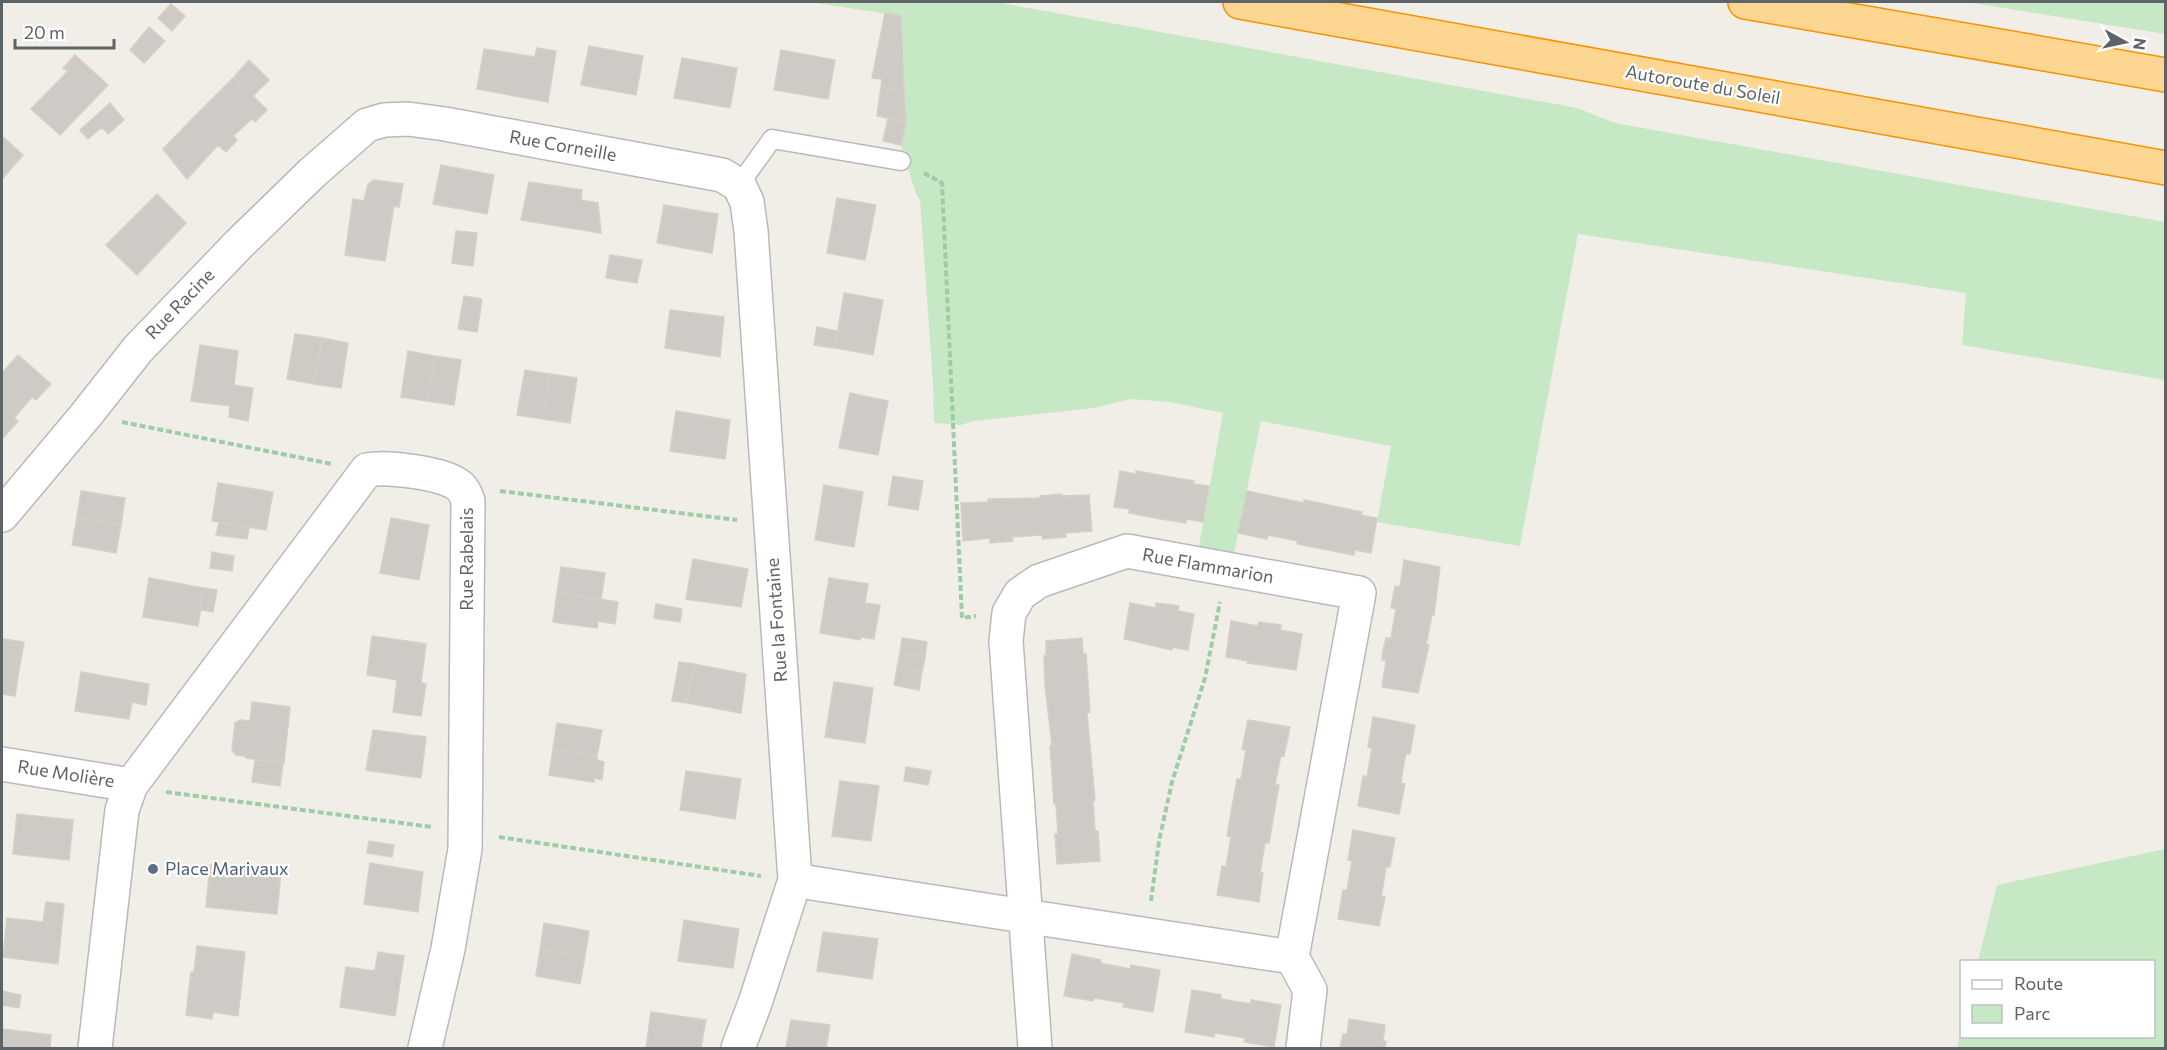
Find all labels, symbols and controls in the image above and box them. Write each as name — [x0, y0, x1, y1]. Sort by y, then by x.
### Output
scale bar — [15, 12, 114, 50]
north arrow — [2095, 12, 2155, 72]
text: 20 m — [24, 21, 65, 43]
text: N — [2130, 37, 2151, 51]
street label: Autoroute du Soleil — [1624, 60, 1782, 108]
street label: Rue Corneille — [508, 125, 618, 165]
street label: Rue Racine — [140, 263, 218, 343]
street label: Rue Rabelais — [455, 507, 477, 611]
street label: Rue Flammarion — [1141, 543, 1276, 587]
street label: Rue la Fontaine — [761, 557, 791, 683]
street label: Rue Molière — [16, 754, 116, 792]
place label: Place Marivaux — [165, 857, 289, 879]
marker: Place Marivaux — [146, 862, 160, 876]
legend — [1960, 960, 2155, 1038]
text: Route — [2014, 972, 2063, 994]
text: Parc — [2014, 1002, 2051, 1024]

